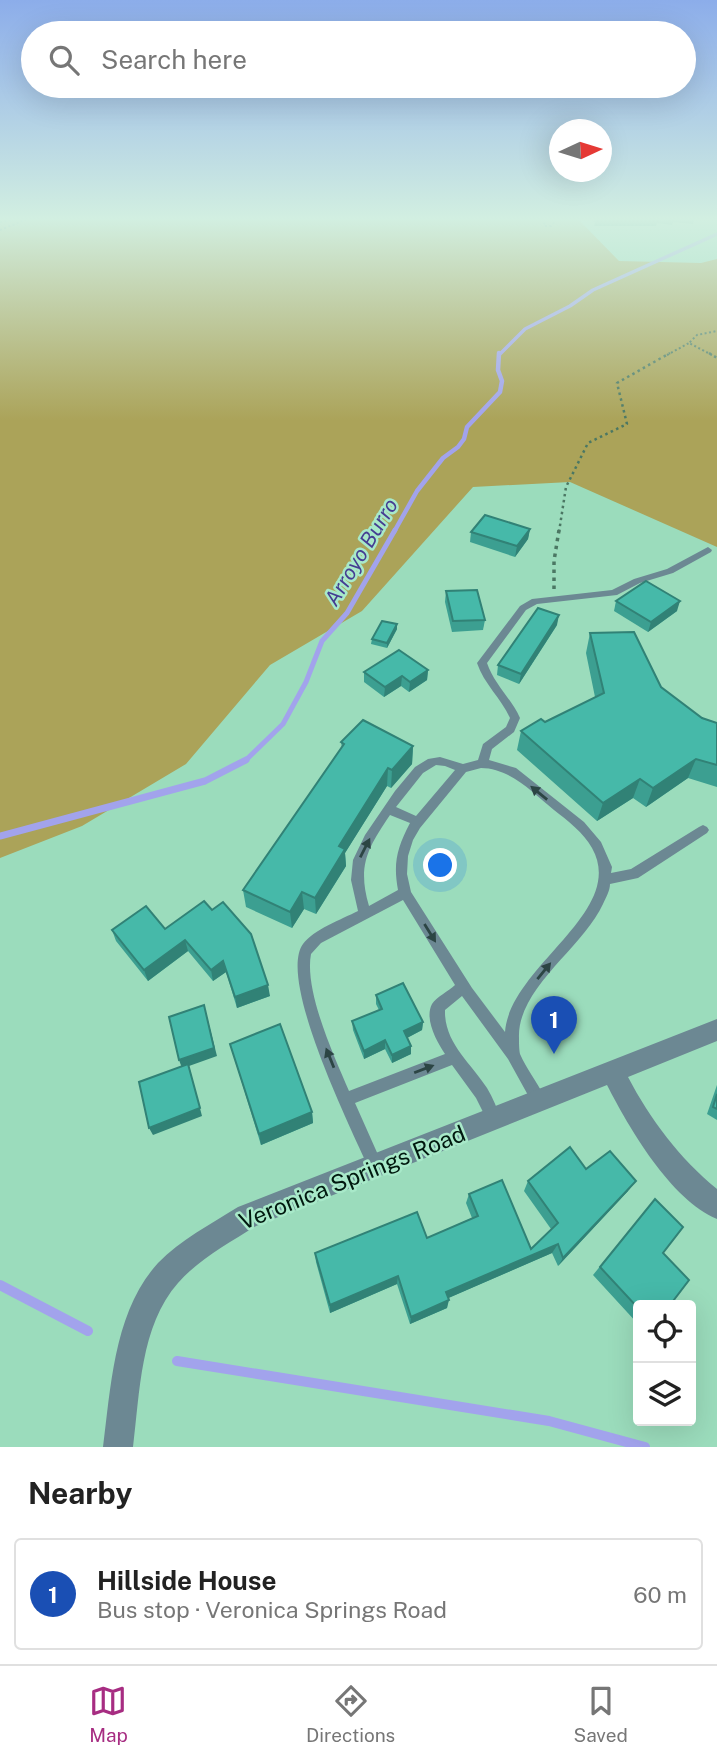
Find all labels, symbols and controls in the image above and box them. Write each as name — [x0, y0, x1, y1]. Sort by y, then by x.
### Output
search box — [21, 21, 696, 98]
icon: search — [45, 41, 83, 79]
text: Search here — [101, 44, 247, 75]
north arrow — [549, 119, 612, 182]
water label: Arroyo Burro — [319, 494, 403, 610]
one-way arrow — [530, 786, 547, 801]
one-way arrow — [358, 837, 370, 857]
your location — [423, 848, 457, 882]
one-way arrow — [424, 923, 437, 942]
one-way arrow — [536, 962, 551, 979]
pin: 1 — [531, 996, 577, 1054]
one-way arrow — [325, 1047, 336, 1068]
one-way arrow — [414, 1064, 435, 1075]
street label: Veronica Springs Road — [235, 1119, 469, 1235]
map controls — [633, 1300, 696, 1426]
button: locate — [633, 1300, 696, 1363]
button: layers — [633, 1363, 696, 1426]
text: Nearby — [28, 1475, 132, 1511]
text: Hillside House — [97, 1565, 276, 1596]
text: 1 — [48, 1581, 58, 1608]
text: 60 m — [633, 1581, 687, 1608]
text: Bus stop · Veronica Springs Road — [97, 1596, 447, 1623]
tab: Map — [89, 1682, 128, 1746]
tab: Directions — [306, 1682, 395, 1746]
tab: Saved — [574, 1682, 628, 1746]

